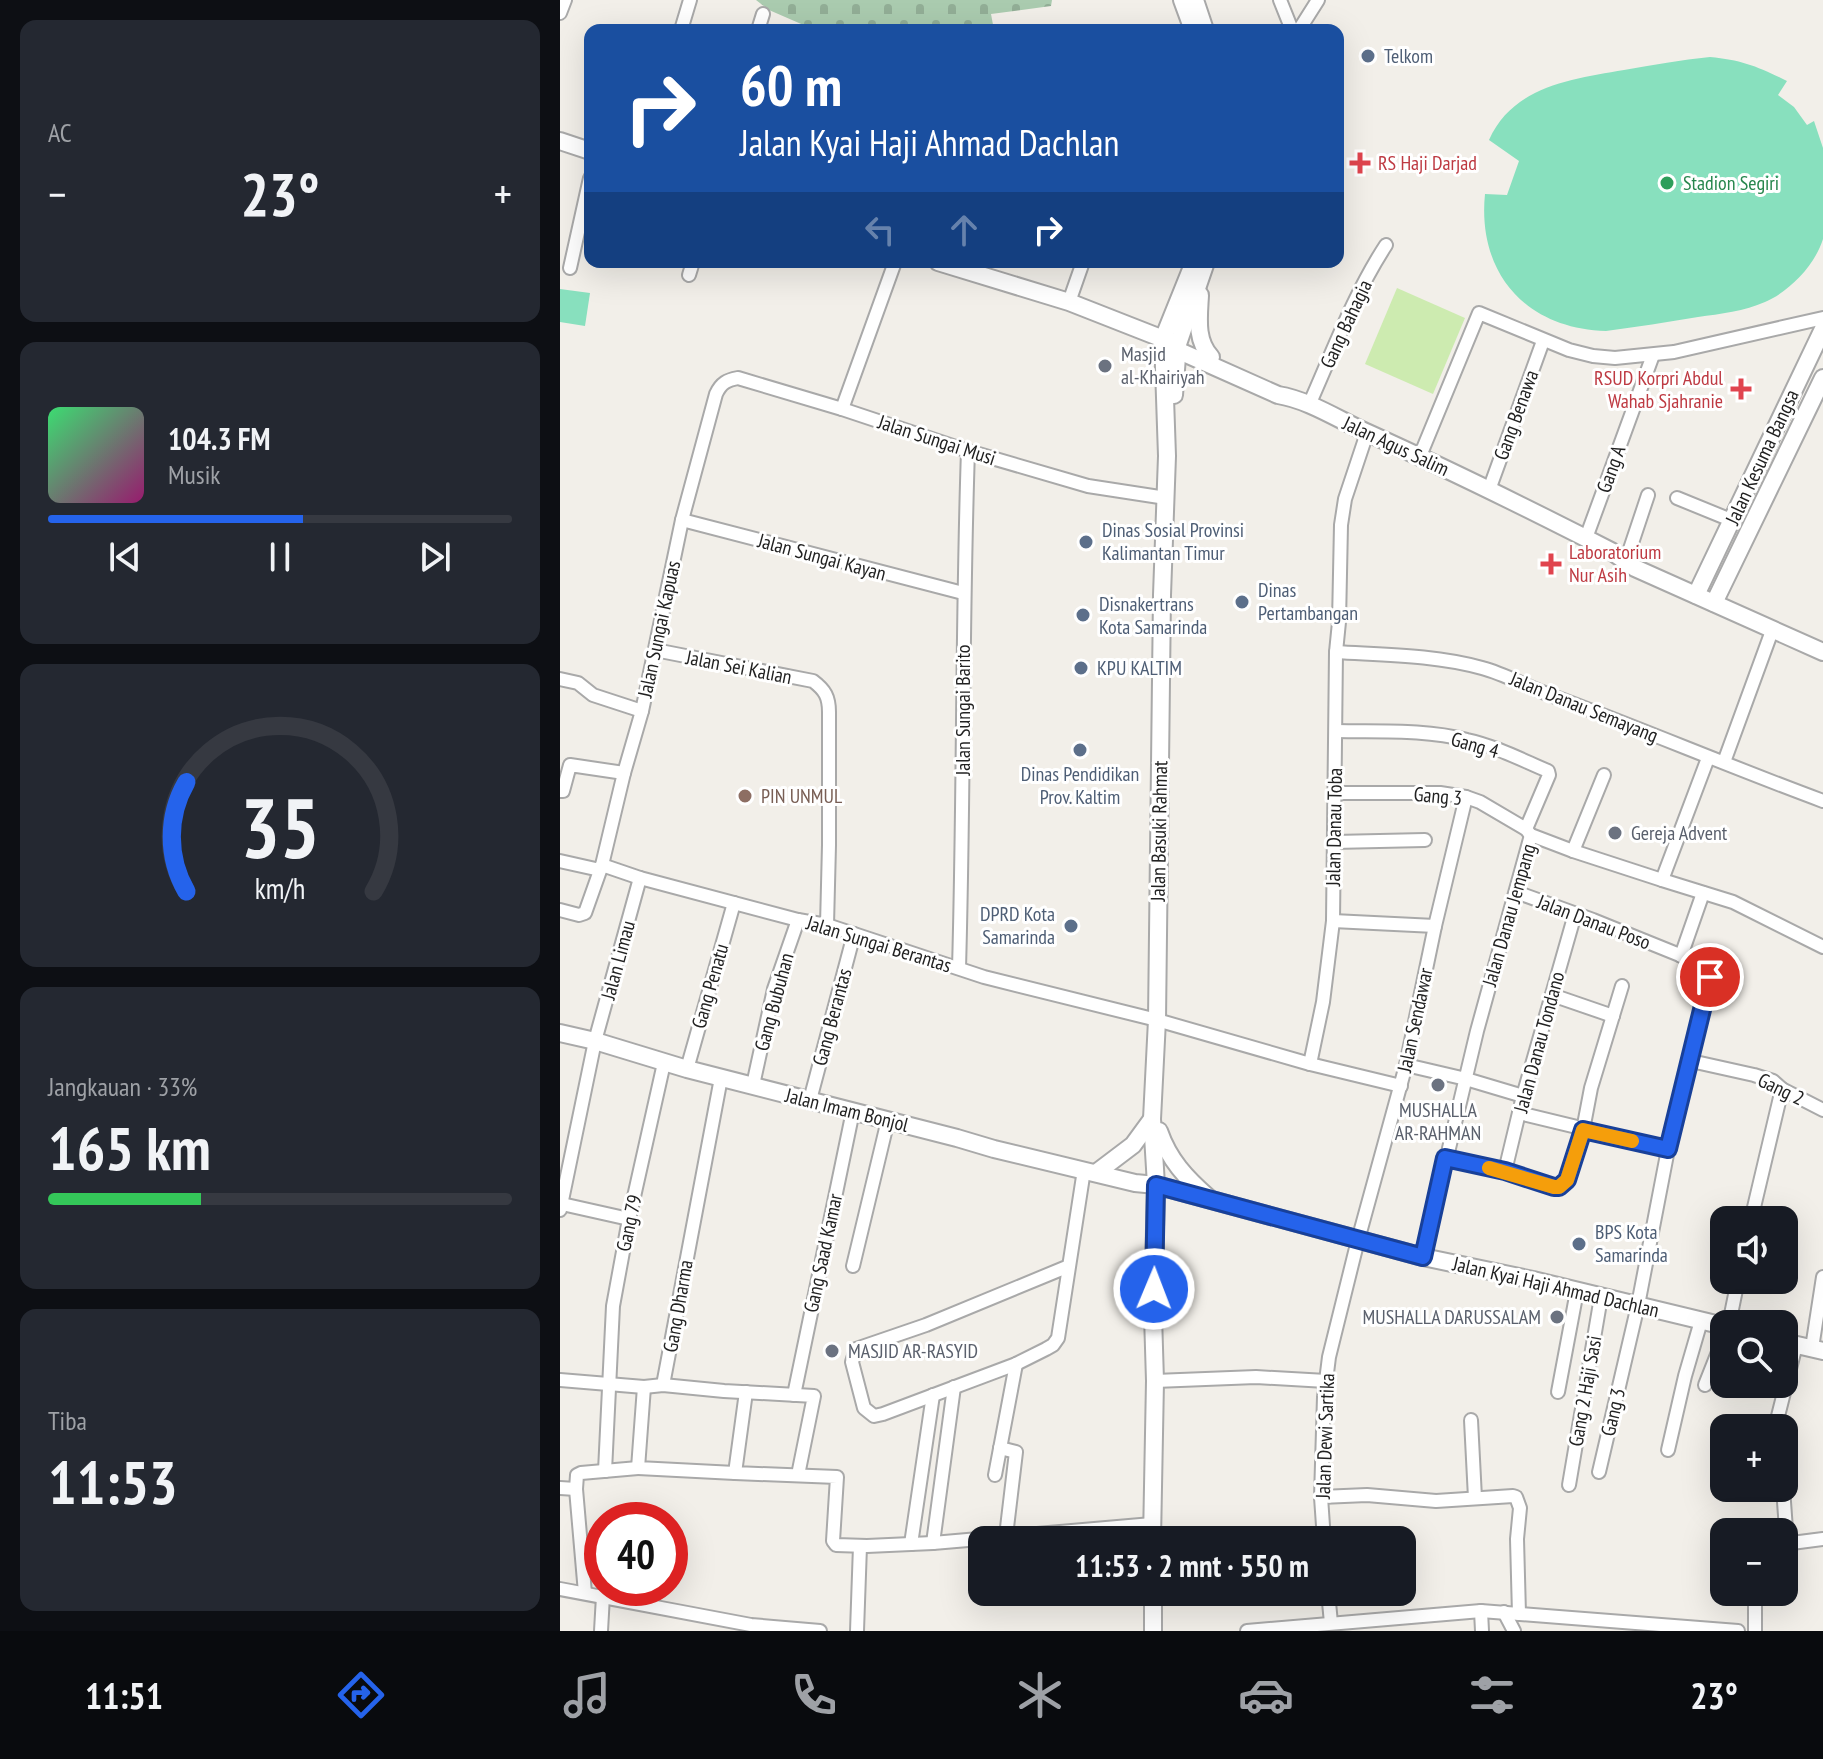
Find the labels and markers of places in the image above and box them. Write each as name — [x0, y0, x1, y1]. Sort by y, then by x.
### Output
place label: Telkom — [1384, 43, 1433, 69]
marker: Telkom — [1359, 47, 1377, 65]
place label: RS Haji Darjad — [1378, 150, 1477, 176]
marker: RS Haji Darjad — [1349, 152, 1371, 174]
place label: Stadion Segiri — [1683, 170, 1779, 196]
marker: Stadion Segiri — [1658, 174, 1676, 192]
place label: Masjid al-Khairiyah — [1121, 341, 1205, 390]
marker: Masjid al-Khairiyah — [1096, 357, 1114, 375]
place label: RSUD Korpri Abdul Wahab Sjahranie — [1594, 365, 1723, 414]
marker: RSUD Korpri Abdul Wahab Sjahranie — [1730, 378, 1752, 400]
place label: Dinas Sosial Provinsi Kalimantan Timur — [1102, 517, 1244, 566]
marker: Dinas Sosial Provinsi Kalimantan Timur — [1077, 533, 1095, 551]
place label: Laboratorium Nur Asih — [1569, 539, 1661, 588]
marker: Laboratorium Nur Asih — [1540, 553, 1562, 575]
place label: Dinas Pertambangan — [1258, 577, 1358, 626]
place label: Disnakertrans Kota Samarinda — [1099, 591, 1207, 640]
marker: Dinas Pertambangan — [1233, 593, 1251, 611]
marker: Disnakertrans Kota Samarinda — [1074, 606, 1092, 624]
place label: KPU KALTIM — [1097, 655, 1182, 681]
marker: KPU KALTIM — [1072, 659, 1090, 677]
marker: Dinas Pendidikan Prov. Kaltim — [1071, 741, 1089, 759]
place label: Dinas Pendidikan Prov. Kaltim — [1021, 761, 1139, 810]
place label: PIN UNMUL — [761, 783, 843, 809]
marker: PIN UNMUL — [736, 787, 754, 805]
place label: Gereja Advent — [1631, 820, 1728, 846]
marker: Gereja Advent — [1606, 824, 1624, 842]
place label: DPRD Kota Samarinda — [980, 901, 1055, 950]
marker: DPRD Kota Samarinda — [1062, 917, 1080, 935]
pin — [1676, 943, 1744, 1011]
marker: MUSHALLA AR-RAHMAN — [1429, 1076, 1447, 1094]
place label: MUSHALLA AR-RAHMAN — [1395, 1097, 1481, 1146]
place label: BPS Kota Samarinda — [1595, 1219, 1668, 1268]
marker: BPS Kota Samarinda — [1570, 1235, 1588, 1253]
place label: MUSHALLA DARUSSALAM — [1363, 1304, 1541, 1330]
marker: MUSHALLA DARUSSALAM — [1548, 1308, 1566, 1326]
place label: MASJID AR-RASYID — [848, 1338, 978, 1364]
marker: MASJID AR-RASYID — [823, 1342, 841, 1360]

